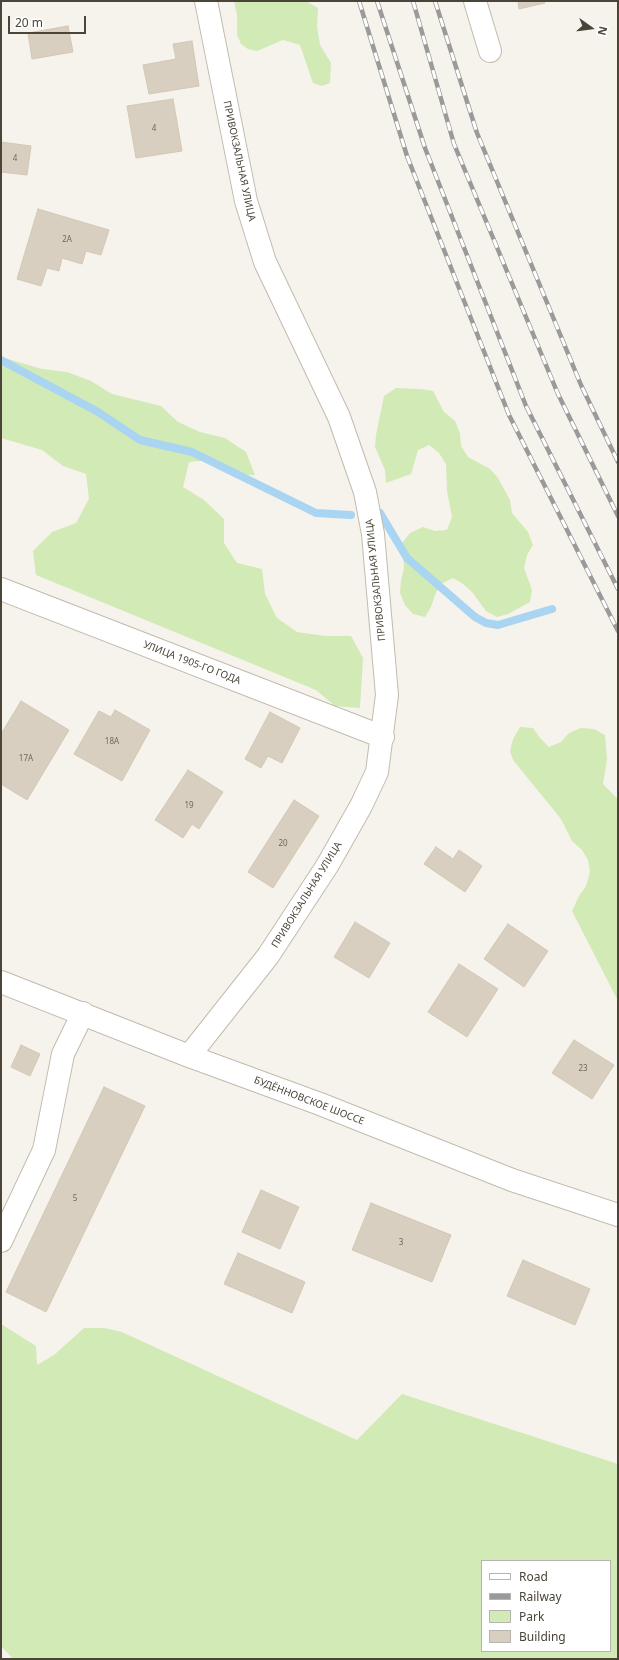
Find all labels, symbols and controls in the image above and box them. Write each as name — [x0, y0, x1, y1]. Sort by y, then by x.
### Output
scale bar — [10, 8, 88, 34]
north arrow — [571, 8, 611, 48]
text: 20 m — [15, 14, 43, 31]
text: N — [595, 25, 611, 37]
street label: ПРИВОКЗАЛЬНАЯ УЛИЦА — [220, 100, 258, 222]
house number: 4 — [152, 124, 156, 134]
house number: 4 — [13, 154, 17, 164]
house number: 2А — [62, 235, 72, 245]
street label: ПРИВОКЗАЛЬНАЯ УЛИЦА — [364, 518, 388, 642]
street label: УЛИЦА 1905-ГО ГОДА — [142, 639, 242, 687]
house number: 18А — [105, 737, 119, 747]
house number: 17А — [19, 754, 33, 764]
house number: 19 — [184, 801, 194, 811]
house number: 20 — [278, 839, 288, 849]
street label: ПРИВОКЗАЛЬНАЯ УЛИЦА — [269, 840, 345, 950]
house number: 23 — [578, 1064, 588, 1074]
street label: БУДЁННОВСКОЕ ШОССЕ — [252, 1074, 366, 1128]
house number: 5 — [73, 1194, 77, 1204]
house number: 3 — [399, 1238, 403, 1248]
legend — [481, 1560, 611, 1652]
text: Road — [519, 1568, 548, 1585]
text: Railway — [519, 1588, 562, 1605]
text: Park — [519, 1608, 544, 1625]
text: Building — [519, 1628, 566, 1645]

